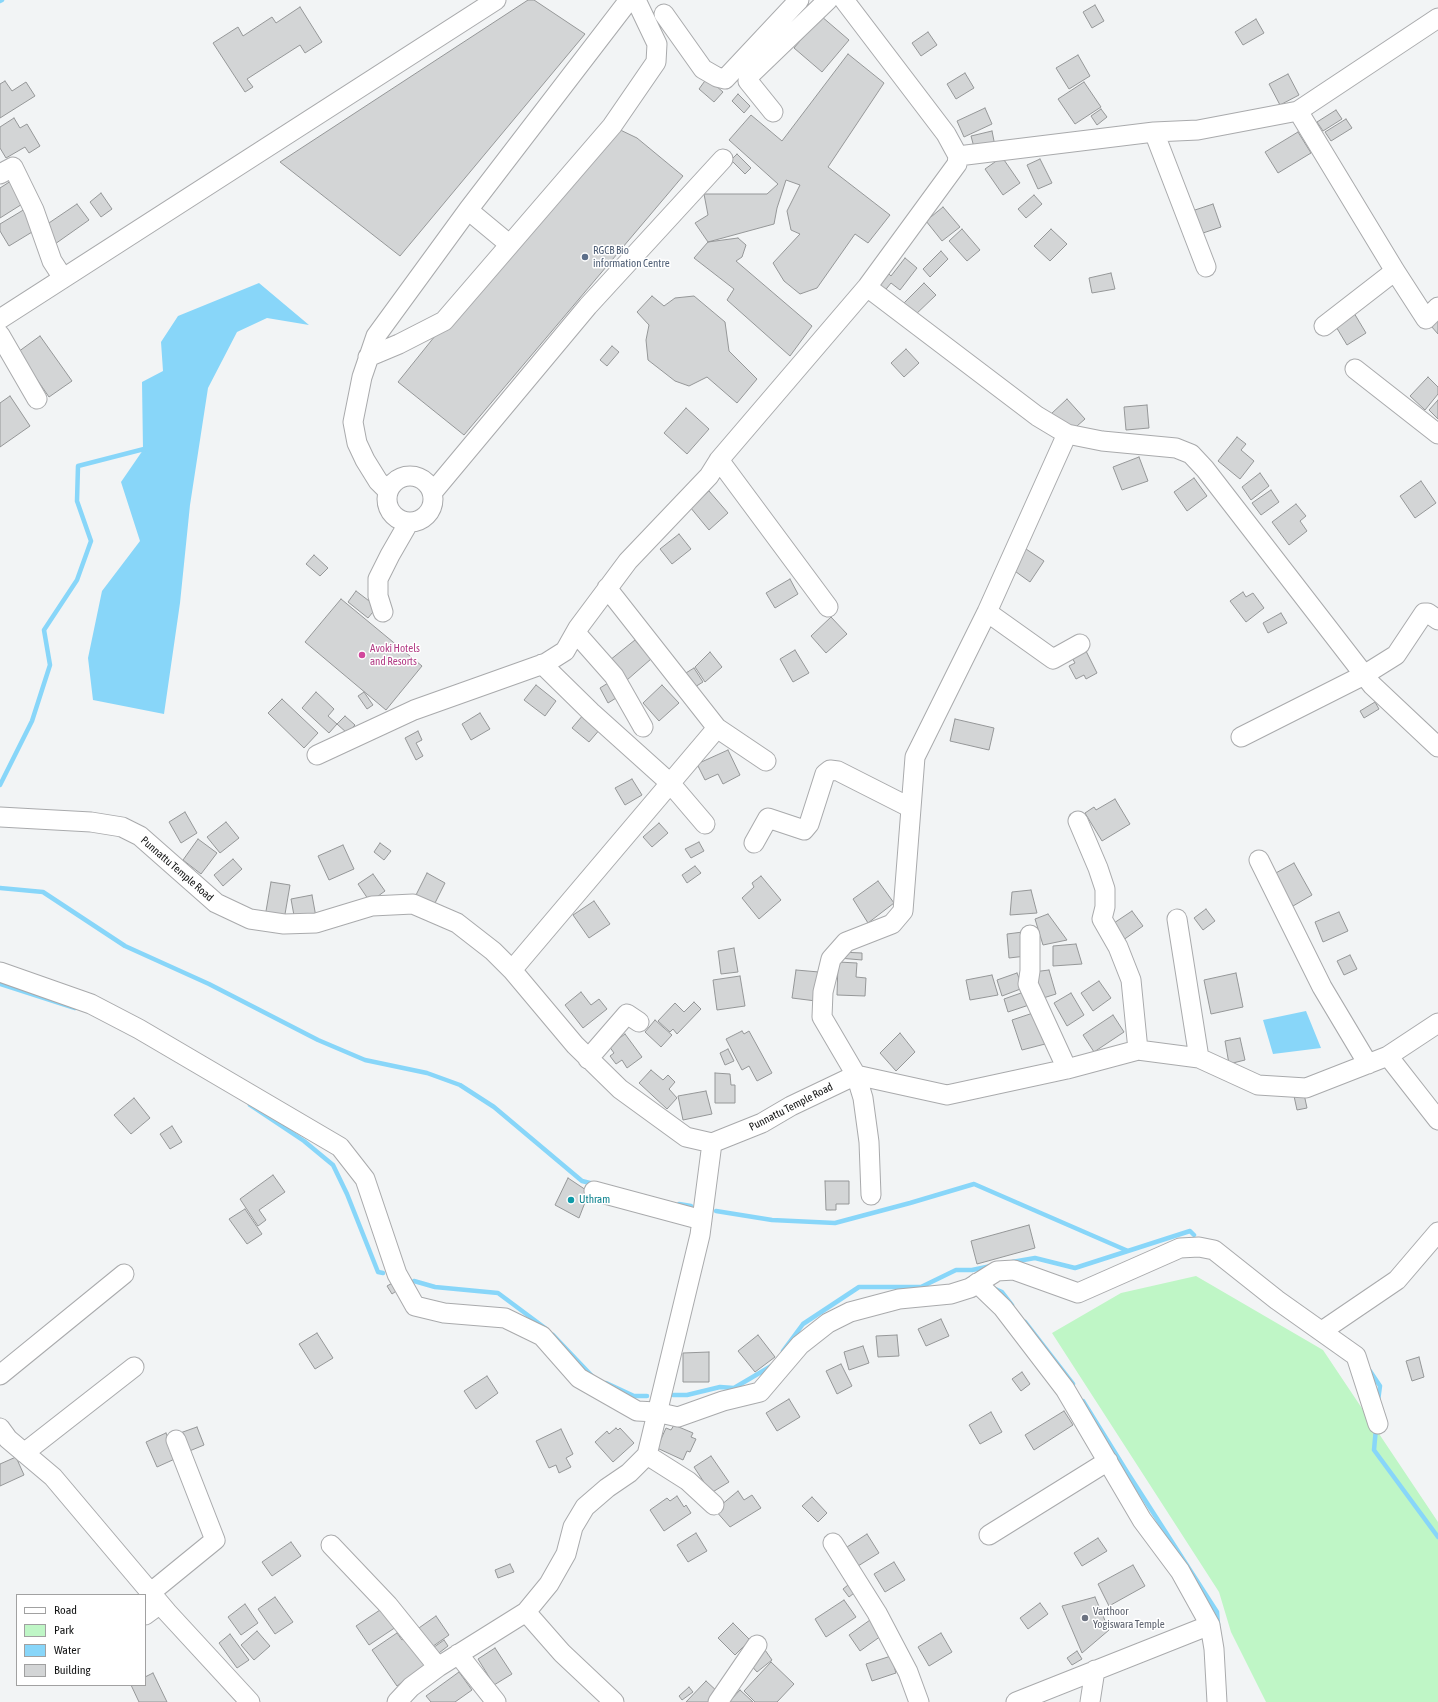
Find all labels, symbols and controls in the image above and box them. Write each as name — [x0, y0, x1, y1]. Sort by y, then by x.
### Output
place label: RGCB Bio information Centre — [593, 244, 670, 270]
marker: RGCB Bio information Centre — [580, 252, 590, 262]
place label: Avoki Hotels and Resorts — [370, 642, 420, 668]
marker: Avoki Hotels and Resorts — [357, 650, 367, 660]
street label: Punnattu Temple Road — [138, 834, 216, 904]
street label: Punnattu Temple Road — [747, 1080, 835, 1134]
place label: Uthram — [579, 1193, 610, 1207]
marker: Uthram — [566, 1195, 576, 1205]
legend — [16, 1594, 146, 1686]
text: Road — [54, 1603, 77, 1617]
place label: Varthoor Yogiswara Temple — [1093, 1605, 1165, 1631]
marker: Varthoor Yogiswara Temple — [1080, 1613, 1090, 1623]
text: Park — [54, 1623, 74, 1637]
text: Water — [54, 1643, 80, 1657]
text: Building — [54, 1663, 91, 1677]

